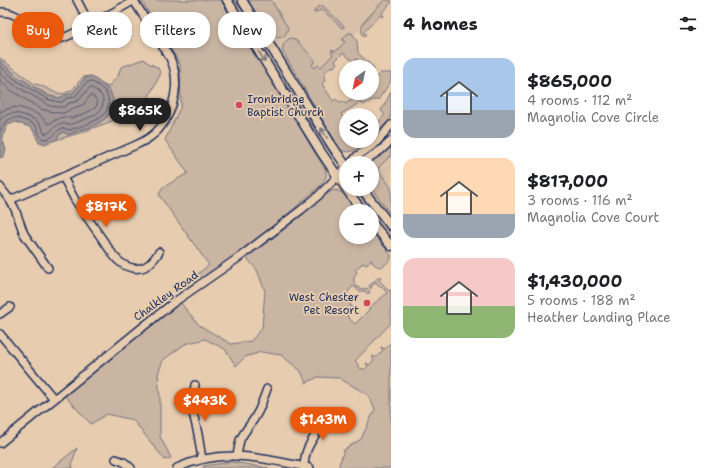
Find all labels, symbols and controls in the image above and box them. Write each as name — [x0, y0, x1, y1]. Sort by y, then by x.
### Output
chip: Buy — [12, 12, 64, 48]
chip: Rent — [72, 12, 132, 48]
chip: Filters — [140, 12, 210, 48]
chip: New — [218, 12, 276, 48]
text: 4 homes — [403, 13, 478, 35]
icon: filters — [677, 13, 699, 35]
one-way arrow — [258, 51, 266, 62]
north arrow — [339, 60, 379, 100]
map controls — [339, 60, 379, 244]
text: $865,000 — [527, 70, 612, 92]
icon: home — [435, 74, 483, 122]
place label: Ironbridge Baptist Church — [247, 92, 324, 120]
text: 4 rooms · 112 m² — [527, 92, 632, 109]
pin: $865K — [112, 98, 168, 132]
marker: Ironbridge Baptist Church — [234, 100, 244, 110]
text: $865K — [118, 102, 162, 119]
button: layers — [339, 108, 379, 148]
text: Magnolia Cove Circle — [527, 109, 659, 126]
one-way arrow — [320, 127, 328, 139]
button: + — [339, 156, 379, 196]
text: $817,000 — [527, 170, 608, 192]
icon: home — [435, 174, 483, 222]
text: 3 rooms · 116 m² — [527, 192, 633, 209]
pin: $817K — [78, 194, 134, 228]
text: $817K — [85, 198, 127, 215]
button: − — [339, 204, 379, 244]
text: Magnolia Cove Court — [527, 209, 659, 226]
street label: Chalkley Road — [131, 267, 201, 325]
text: $1,430,000 — [527, 270, 622, 292]
icon: home — [435, 274, 483, 322]
place label: West Chester Pet Resort — [289, 290, 359, 318]
text: 5 rooms · 188 m² — [527, 292, 635, 309]
marker: West Chester Pet Resort — [362, 298, 372, 308]
text: Heather Landing Place — [527, 309, 671, 326]
pin: $443K — [177, 388, 233, 422]
text: $443K — [183, 392, 227, 409]
pin: $1.43M — [290, 407, 356, 441]
text: $1.43M — [299, 411, 347, 428]

